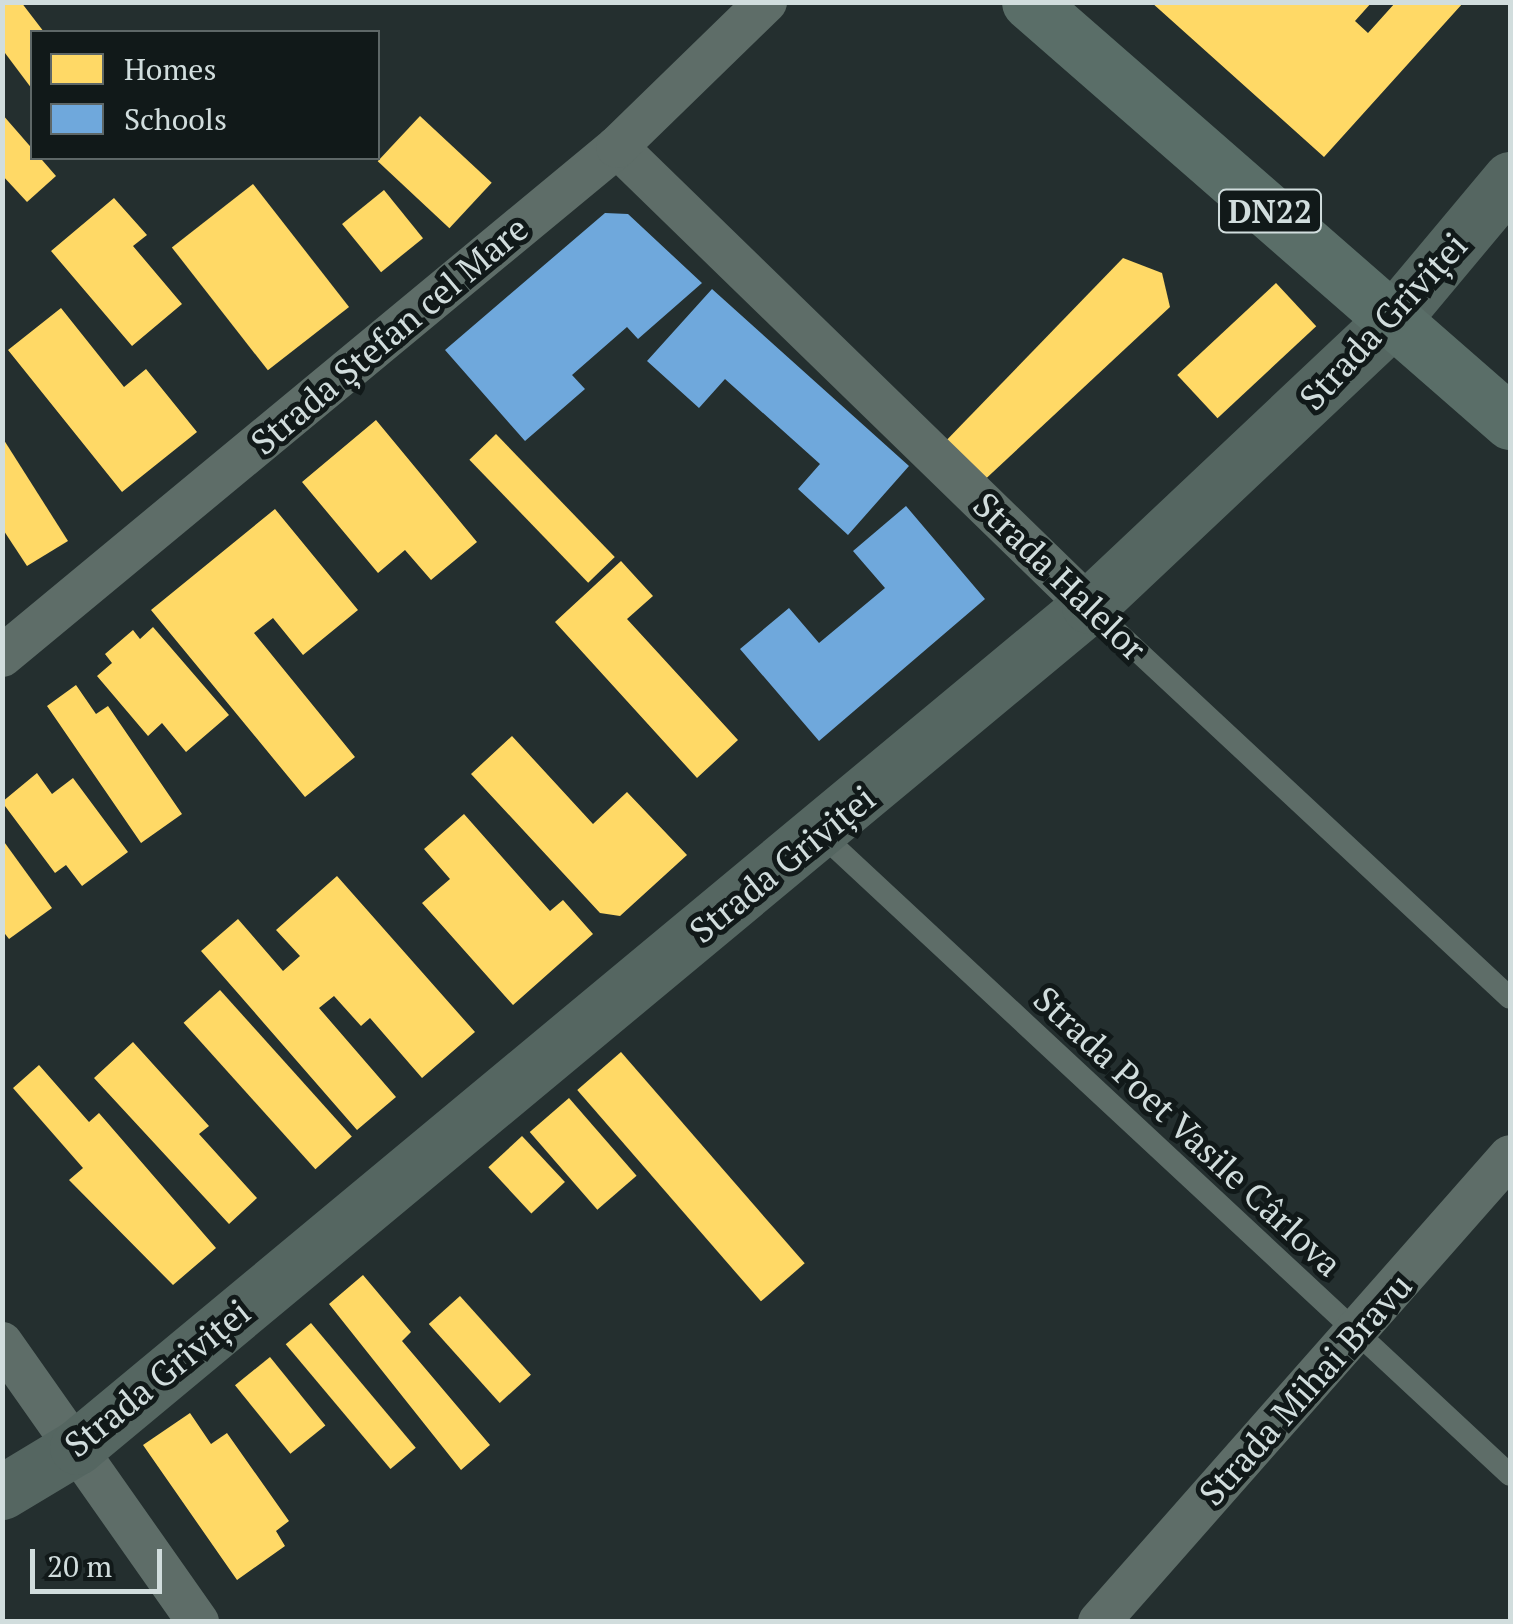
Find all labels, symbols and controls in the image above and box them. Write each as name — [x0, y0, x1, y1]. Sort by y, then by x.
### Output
legend — [30, 30, 380, 160]
text: Homes — [124, 49, 216, 89]
text: Schools — [124, 99, 227, 139]
road number: DN22 — [1218, 184, 1322, 238]
street label: Strada Ștefan cel Mare — [242, 207, 536, 463]
street label: Strada Griviței — [1291, 224, 1475, 418]
street label: Strada Halelor — [965, 483, 1155, 669]
street label: Strada Griviței — [681, 777, 883, 951]
street label: Strada Poet Vasile Cârlova — [1025, 977, 1351, 1285]
street label: Strada Mihai Bravu — [1190, 1265, 1420, 1513]
street label: Strada Griviței — [56, 1291, 258, 1465]
scale bar — [35, 1529, 168, 1591]
text: 20 m — [47, 1546, 112, 1586]

